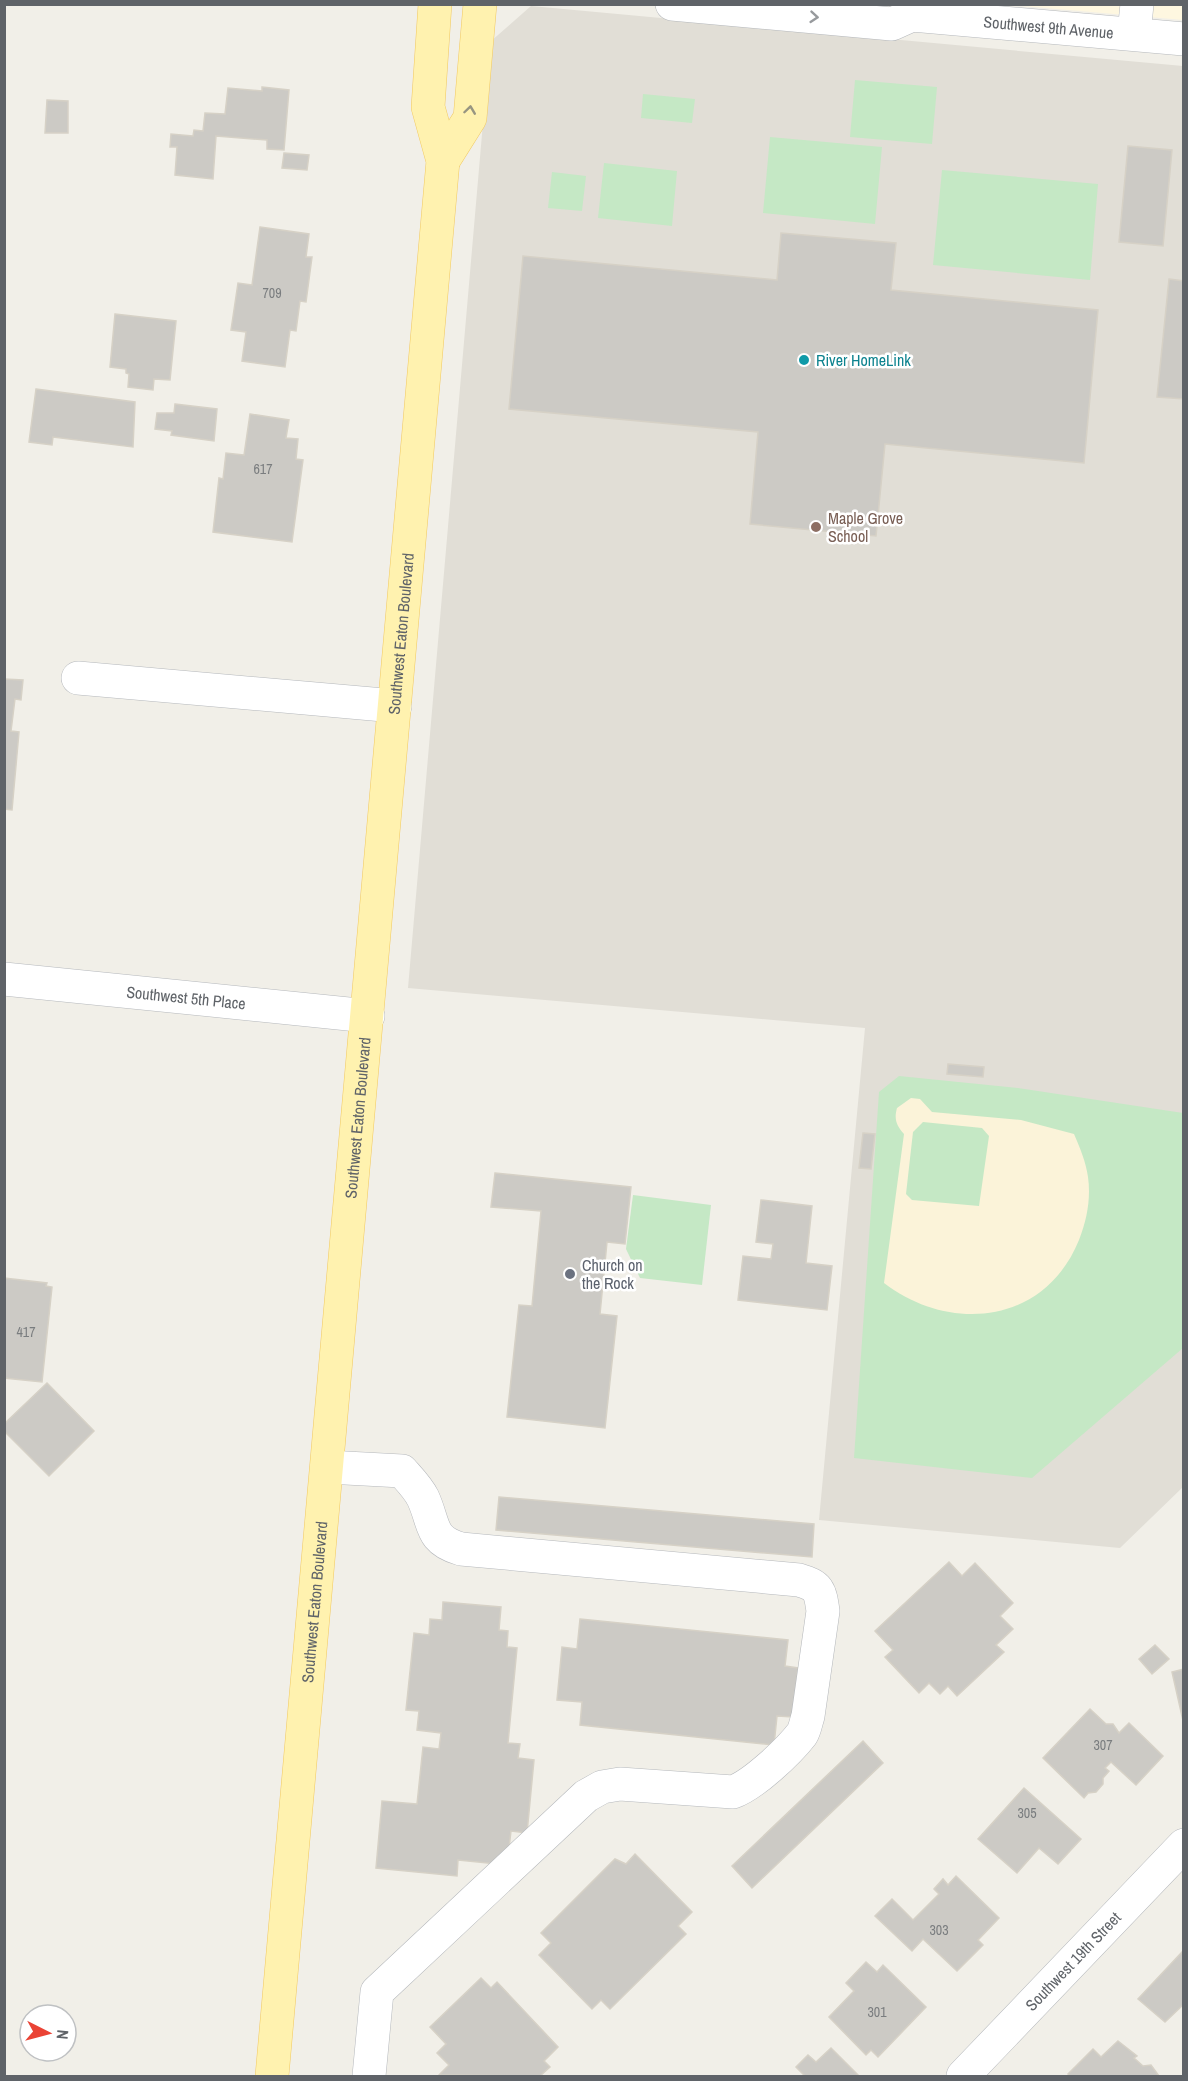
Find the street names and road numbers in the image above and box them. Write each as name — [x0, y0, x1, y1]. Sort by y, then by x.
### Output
street label: Southwest 9th Avenue — [983, 10, 1115, 44]
street label: Southwest Eaton Boulevard — [383, 552, 419, 715]
street label: Southwest 5th Place — [125, 981, 247, 1015]
street label: Southwest Eaton Boulevard — [339, 1036, 376, 1199]
street label: Southwest Eaton Boulevard — [296, 1520, 332, 1684]
street label: Southwest 19th Street — [1020, 1907, 1126, 2015]

